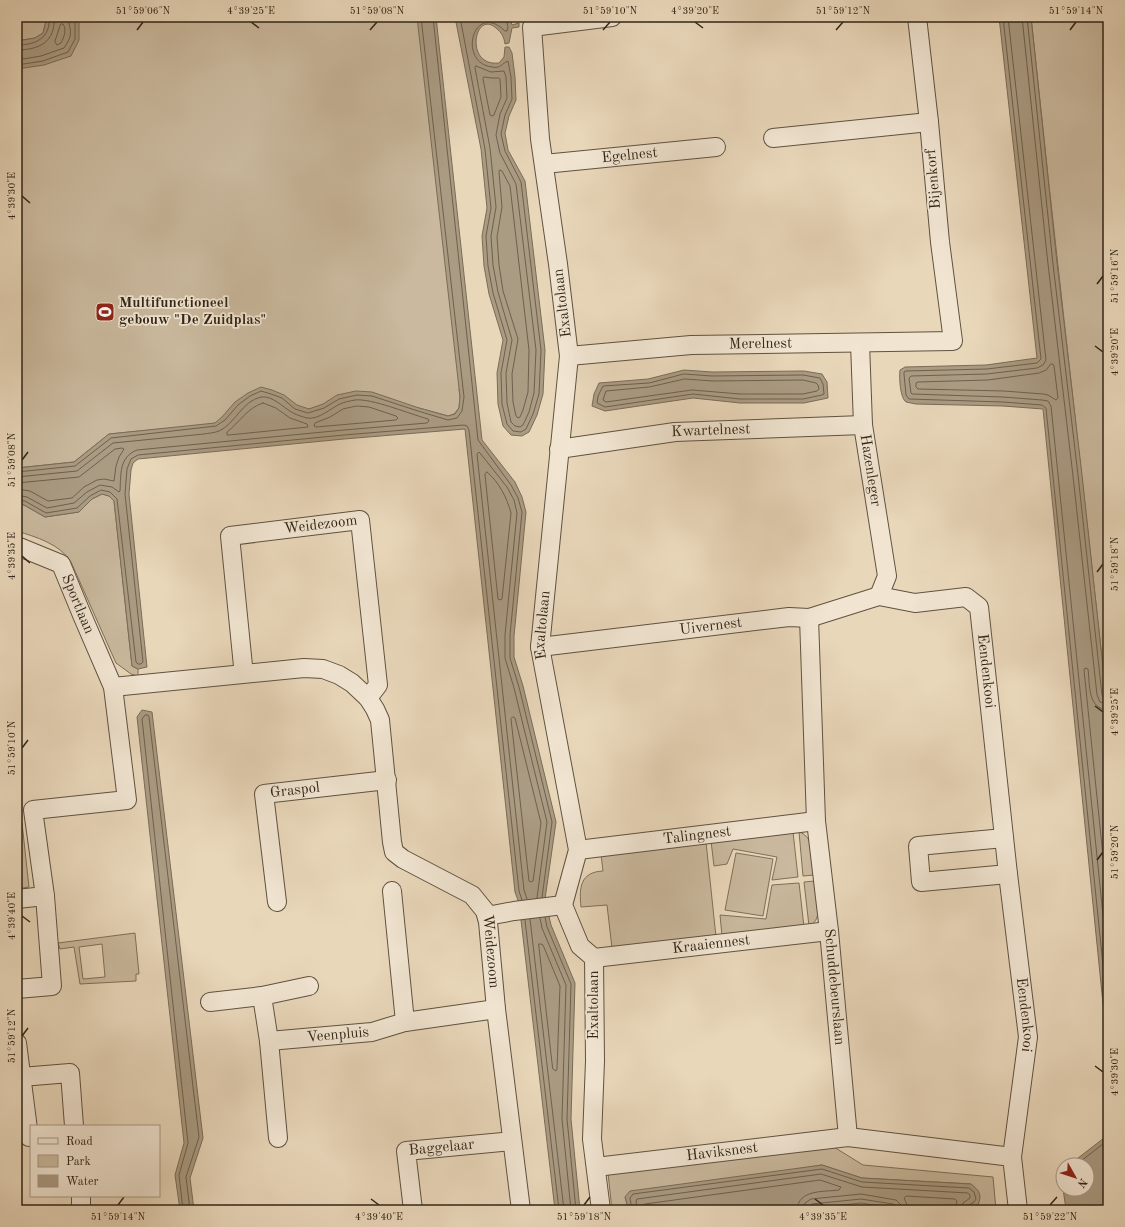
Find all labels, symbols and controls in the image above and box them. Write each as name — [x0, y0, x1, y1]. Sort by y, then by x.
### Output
text: 51°59'06"N — [116, 6, 171, 16]
text: 4°39'25"E — [227, 6, 275, 16]
text: 51°59'08"N — [350, 6, 405, 16]
text: 51°59'10"N — [583, 6, 638, 16]
text: 4°39'20"E — [671, 6, 719, 16]
text: 51°59'12"N — [816, 6, 871, 16]
text: 51°59'14"N — [1049, 6, 1104, 16]
street label: Egelnest — [601, 145, 658, 166]
street label: Bijenkorf — [924, 147, 944, 210]
text: 4°39'30"E — [7, 172, 17, 220]
text: 51°59'16"N — [1110, 248, 1120, 303]
street label: Exaltolaan — [551, 268, 575, 338]
place label: Multifunctioneel gebouw "De Zuidplas" — [119, 296, 266, 328]
sports icon: Multifunctioneel gebouw "De Zuidplas" — [94, 301, 116, 323]
text: 4°39'20"E — [1110, 328, 1120, 376]
street label: Merelnest — [729, 336, 792, 352]
street label: Kwartelnest — [671, 422, 751, 440]
text: 51°59'08"N — [7, 432, 17, 487]
street label: Hazenleger — [857, 433, 883, 508]
street label: Weidezoom — [283, 513, 358, 537]
text: 4°39'35"E — [7, 532, 17, 580]
text: 51°59'18"N — [1110, 536, 1120, 591]
street label: Sportlaan — [59, 572, 97, 636]
street label: Exaltolaan — [532, 590, 553, 661]
street label: Uivernest — [679, 615, 743, 638]
street label: Eendenkooi — [974, 633, 997, 709]
text: 4°39'25"E — [1110, 688, 1120, 736]
text: 51°59'10"N — [7, 720, 17, 775]
street label: Graspol — [269, 780, 321, 801]
street label: Talingnest — [662, 824, 732, 847]
text: 51°59'20"N — [1110, 824, 1120, 879]
text: 4°39'40"E — [7, 892, 17, 940]
street label: Weidezoom — [480, 914, 502, 989]
street label: Schuddebeurslaan — [821, 928, 847, 1046]
street label: Kraaiennest — [672, 933, 751, 956]
street label: Exaltolaan — [587, 970, 602, 1040]
street label: Eendenkooi — [1013, 977, 1036, 1053]
text: 51°59'12"N — [7, 1008, 17, 1063]
street label: Veenpluis — [306, 1025, 370, 1045]
text: 4°39'30"E — [1110, 1048, 1120, 1096]
legend — [30, 1125, 160, 1197]
text: Road — [66, 1136, 93, 1148]
street label: Baggelaar — [408, 1137, 475, 1158]
street label: Haviksnest — [686, 1140, 759, 1164]
text: Park — [66, 1156, 91, 1168]
north arrow — [1055, 1157, 1095, 1197]
text: Water — [66, 1176, 99, 1188]
text: N — [1074, 1176, 1089, 1190]
text: 51°59'14"N — [91, 1212, 146, 1222]
text: 4°39'40"E — [355, 1212, 403, 1222]
text: 51°59'18"N — [557, 1212, 612, 1222]
text: 4°39'35"E — [799, 1212, 847, 1222]
text: 51°59'22"N — [1023, 1212, 1078, 1222]

